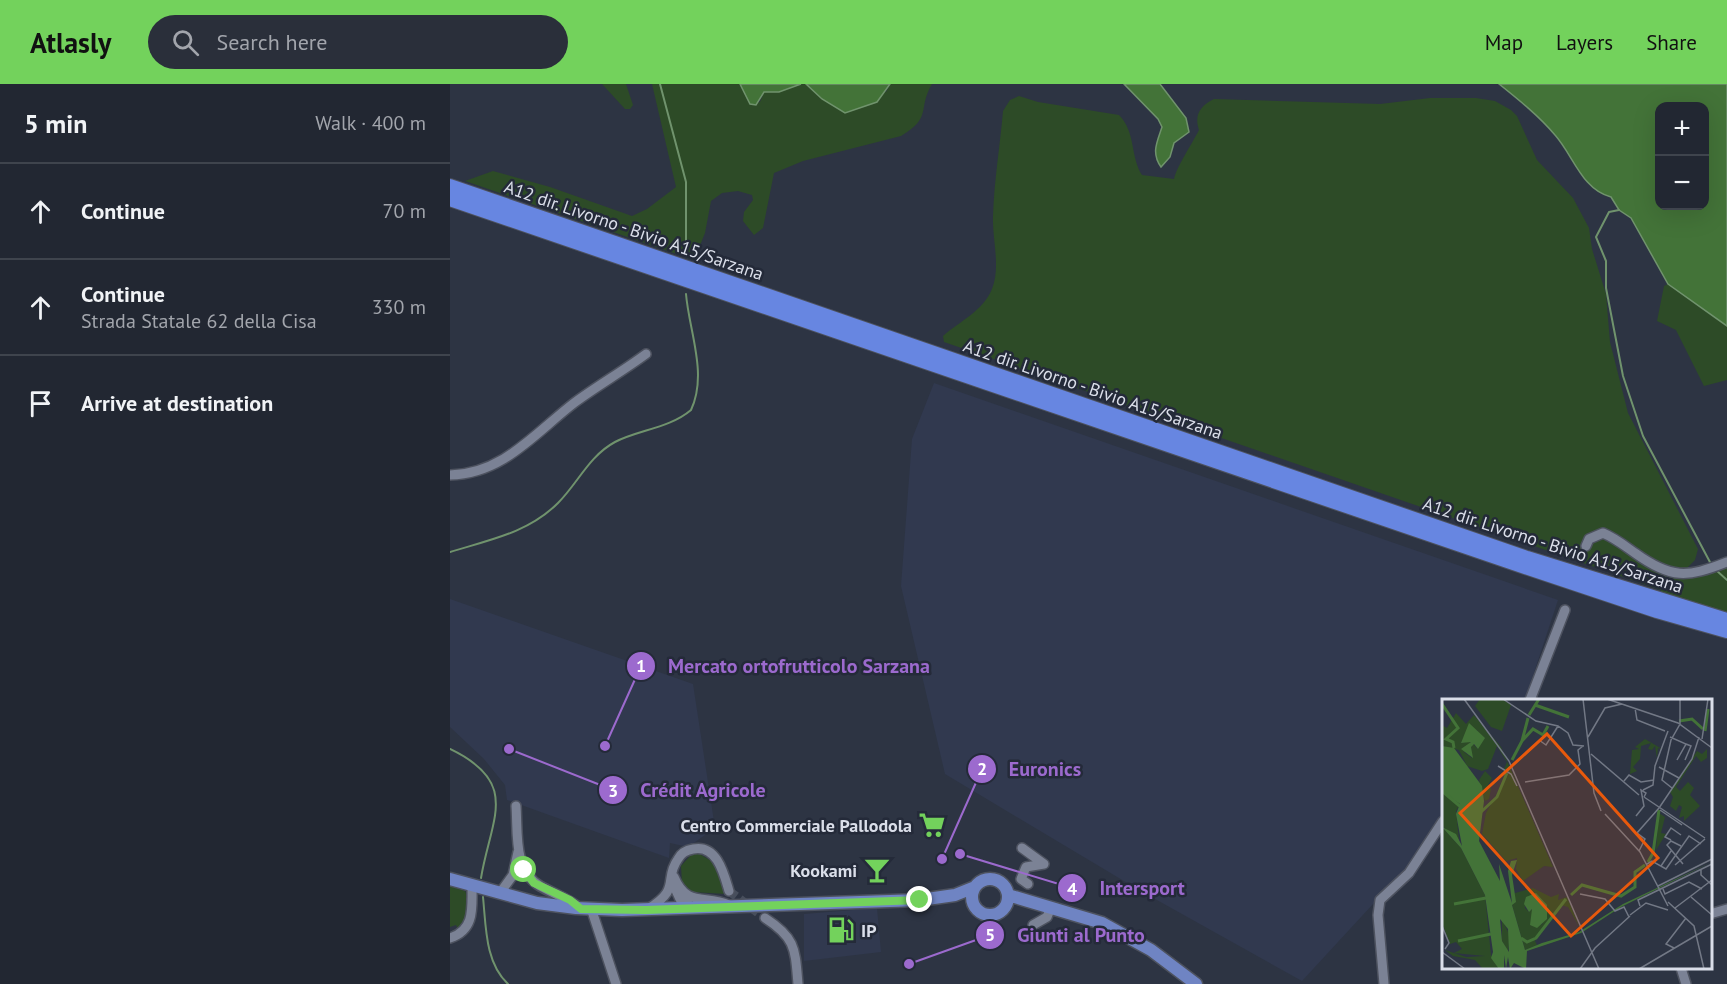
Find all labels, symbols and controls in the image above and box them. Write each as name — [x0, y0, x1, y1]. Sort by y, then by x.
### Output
search box — [148, 15, 568, 69]
text: Atlasly — [30, 24, 112, 61]
icon: search — [169, 26, 202, 59]
text: Search here — [217, 28, 327, 56]
text: Map — [1485, 29, 1523, 56]
text: Layers — [1556, 29, 1613, 56]
text: Share — [1646, 29, 1697, 56]
map controls — [1655, 102, 1709, 210]
button: + — [1655, 102, 1709, 156]
text: 5 min — [24, 107, 87, 140]
text: Walk · 400 m — [315, 110, 426, 136]
button: − — [1655, 156, 1709, 210]
street label: A12 dir. Livorno - Bivio A15/Sarzana — [501, 175, 767, 285]
icon: ahead — [24, 195, 57, 228]
text: Continue — [81, 197, 165, 225]
text: 70 m — [383, 198, 426, 224]
text: Continue — [81, 280, 165, 308]
icon: ahead — [24, 291, 57, 324]
text: 330 m — [372, 294, 426, 320]
text: Strada Statale 62 della Cisa — [81, 308, 317, 334]
street label: A12 dir. Livorno - Bivio A15/Sarzana — [960, 334, 1226, 444]
icon: arrive — [24, 387, 57, 420]
text: Arrive at destination — [81, 389, 273, 417]
street label: A12 dir. Livorno - Bivio A15/Sarzana — [1420, 492, 1686, 598]
callout: Mercato ortofrutticolo Sarzana — [626, 647, 942, 685]
text: Mercato ortofrutticolo Sarzana — [668, 653, 930, 679]
text: 1 — [636, 654, 646, 677]
inset map — [1442, 699, 1712, 969]
callout: Euronics — [967, 750, 1094, 788]
text: Euronics — [1009, 756, 1081, 782]
text: 2 — [977, 757, 987, 780]
callout: Crédit Agricole — [598, 771, 778, 809]
text: Crédit Agricole — [640, 777, 766, 803]
text: 3 — [608, 779, 618, 802]
supermarket icon: Centro Commerciale Pallodola — [917, 810, 947, 840]
place label: Centro Commerciale Pallodola — [680, 814, 912, 837]
bar icon: Kookami — [862, 855, 892, 885]
route start — [510, 856, 536, 882]
place label: Kookami — [790, 859, 857, 882]
callout: Intersport — [1057, 869, 1196, 907]
text: Intersport — [1099, 875, 1185, 901]
text: 4 — [1067, 877, 1077, 900]
route end — [906, 886, 932, 912]
fuel station icon: IP — [826, 915, 856, 945]
callout: Giunti al Punto — [975, 916, 1157, 954]
place label: IP — [861, 919, 876, 942]
text: Giunti al Punto — [1017, 922, 1145, 948]
text: 5 — [985, 923, 995, 946]

